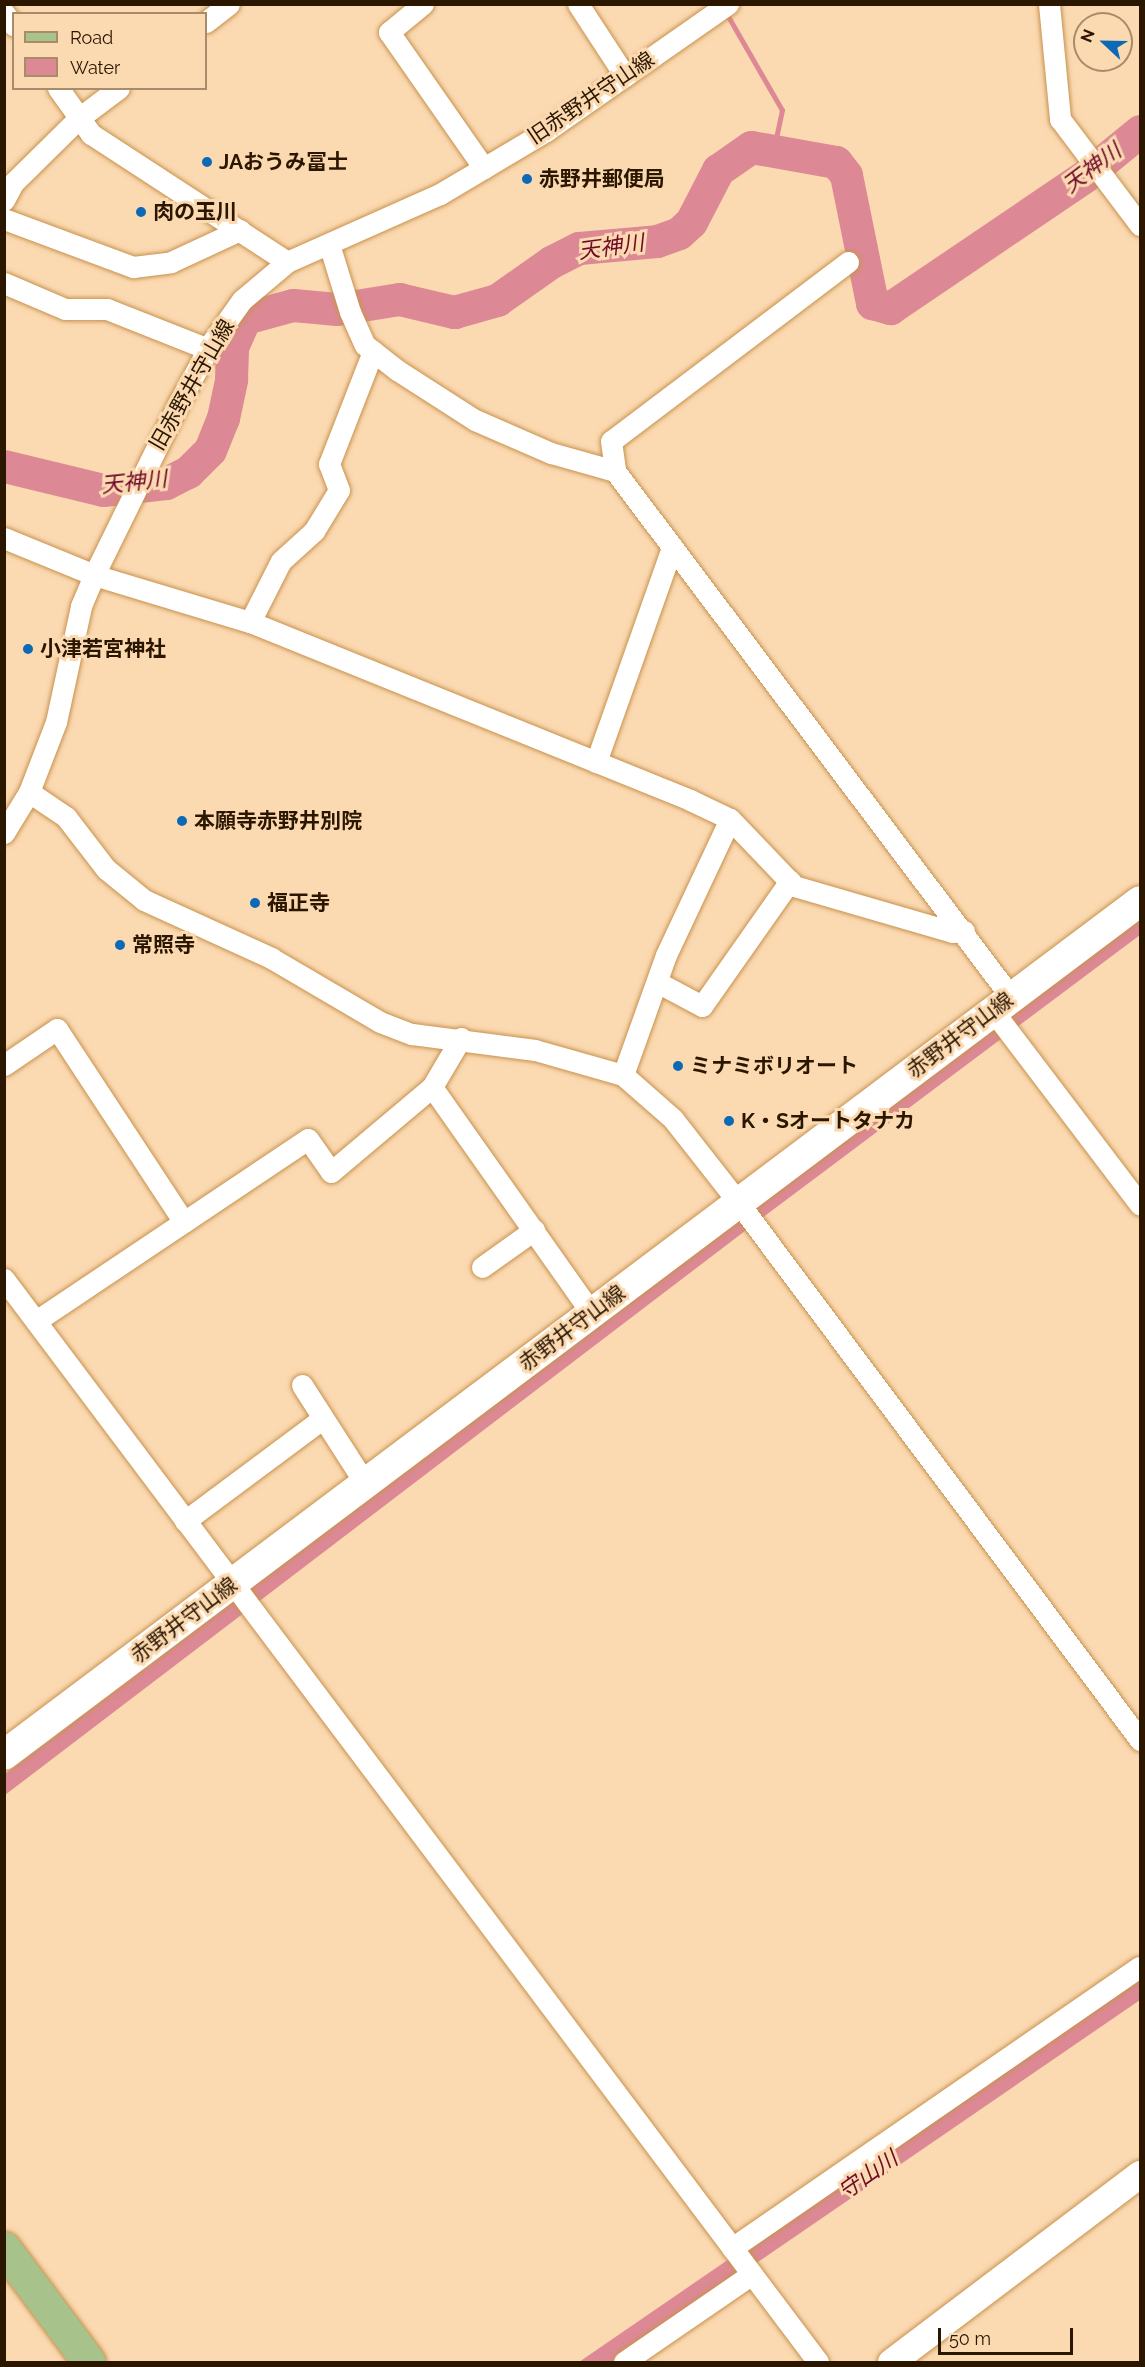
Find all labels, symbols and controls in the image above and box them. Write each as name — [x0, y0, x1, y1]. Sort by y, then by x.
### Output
legend — [12, 12, 207, 90]
north arrow — [1073, 12, 1133, 72]
text: Road — [70, 27, 113, 48]
text: N — [1077, 27, 1099, 45]
street label: 旧赤野井守山線 — [523, 46, 659, 150]
text: Water — [70, 57, 120, 78]
water label: 天神川 — [1058, 138, 1126, 198]
place label: JAおうみ冨士 — [219, 149, 348, 175]
marker: JAおうみ冨士 — [200, 155, 214, 169]
place label: 赤野井郵便局 — [539, 166, 665, 192]
marker: 赤野井郵便局 — [520, 172, 534, 186]
place label: 肉の玉川 — [153, 199, 237, 225]
marker: 肉の玉川 — [134, 205, 148, 219]
water label: 天神川 — [576, 229, 646, 265]
street label: 旧赤野井守山線 — [144, 315, 240, 455]
water label: 天神川 — [100, 465, 168, 499]
place label: 小津若宮神社 — [40, 636, 166, 662]
marker: 小津若宮神社 — [21, 642, 35, 656]
place label: 本願寺赤野井別院 — [194, 808, 362, 834]
marker: 本願寺赤野井別院 — [175, 814, 189, 828]
place label: 福正寺 — [267, 890, 330, 916]
marker: 福正寺 — [248, 896, 262, 910]
place label: 常照寺 — [132, 932, 195, 958]
marker: 常照寺 — [113, 938, 127, 952]
street label: 赤野井守山線 — [902, 987, 1018, 1083]
place label: ミナミボリオート — [690, 1053, 858, 1079]
marker: ミナミボリオート — [671, 1059, 685, 1073]
place label: K・Sオートタナカ — [741, 1108, 915, 1134]
marker: K・Sオートタナカ — [722, 1114, 736, 1128]
street label: 赤野井守山線 — [514, 1280, 630, 1376]
street label: 赤野井守山線 — [126, 1572, 242, 1668]
water label: 守山川 — [833, 2145, 903, 2205]
scale bar — [941, 2316, 1076, 2354]
text: 50 m — [949, 2328, 991, 2349]

